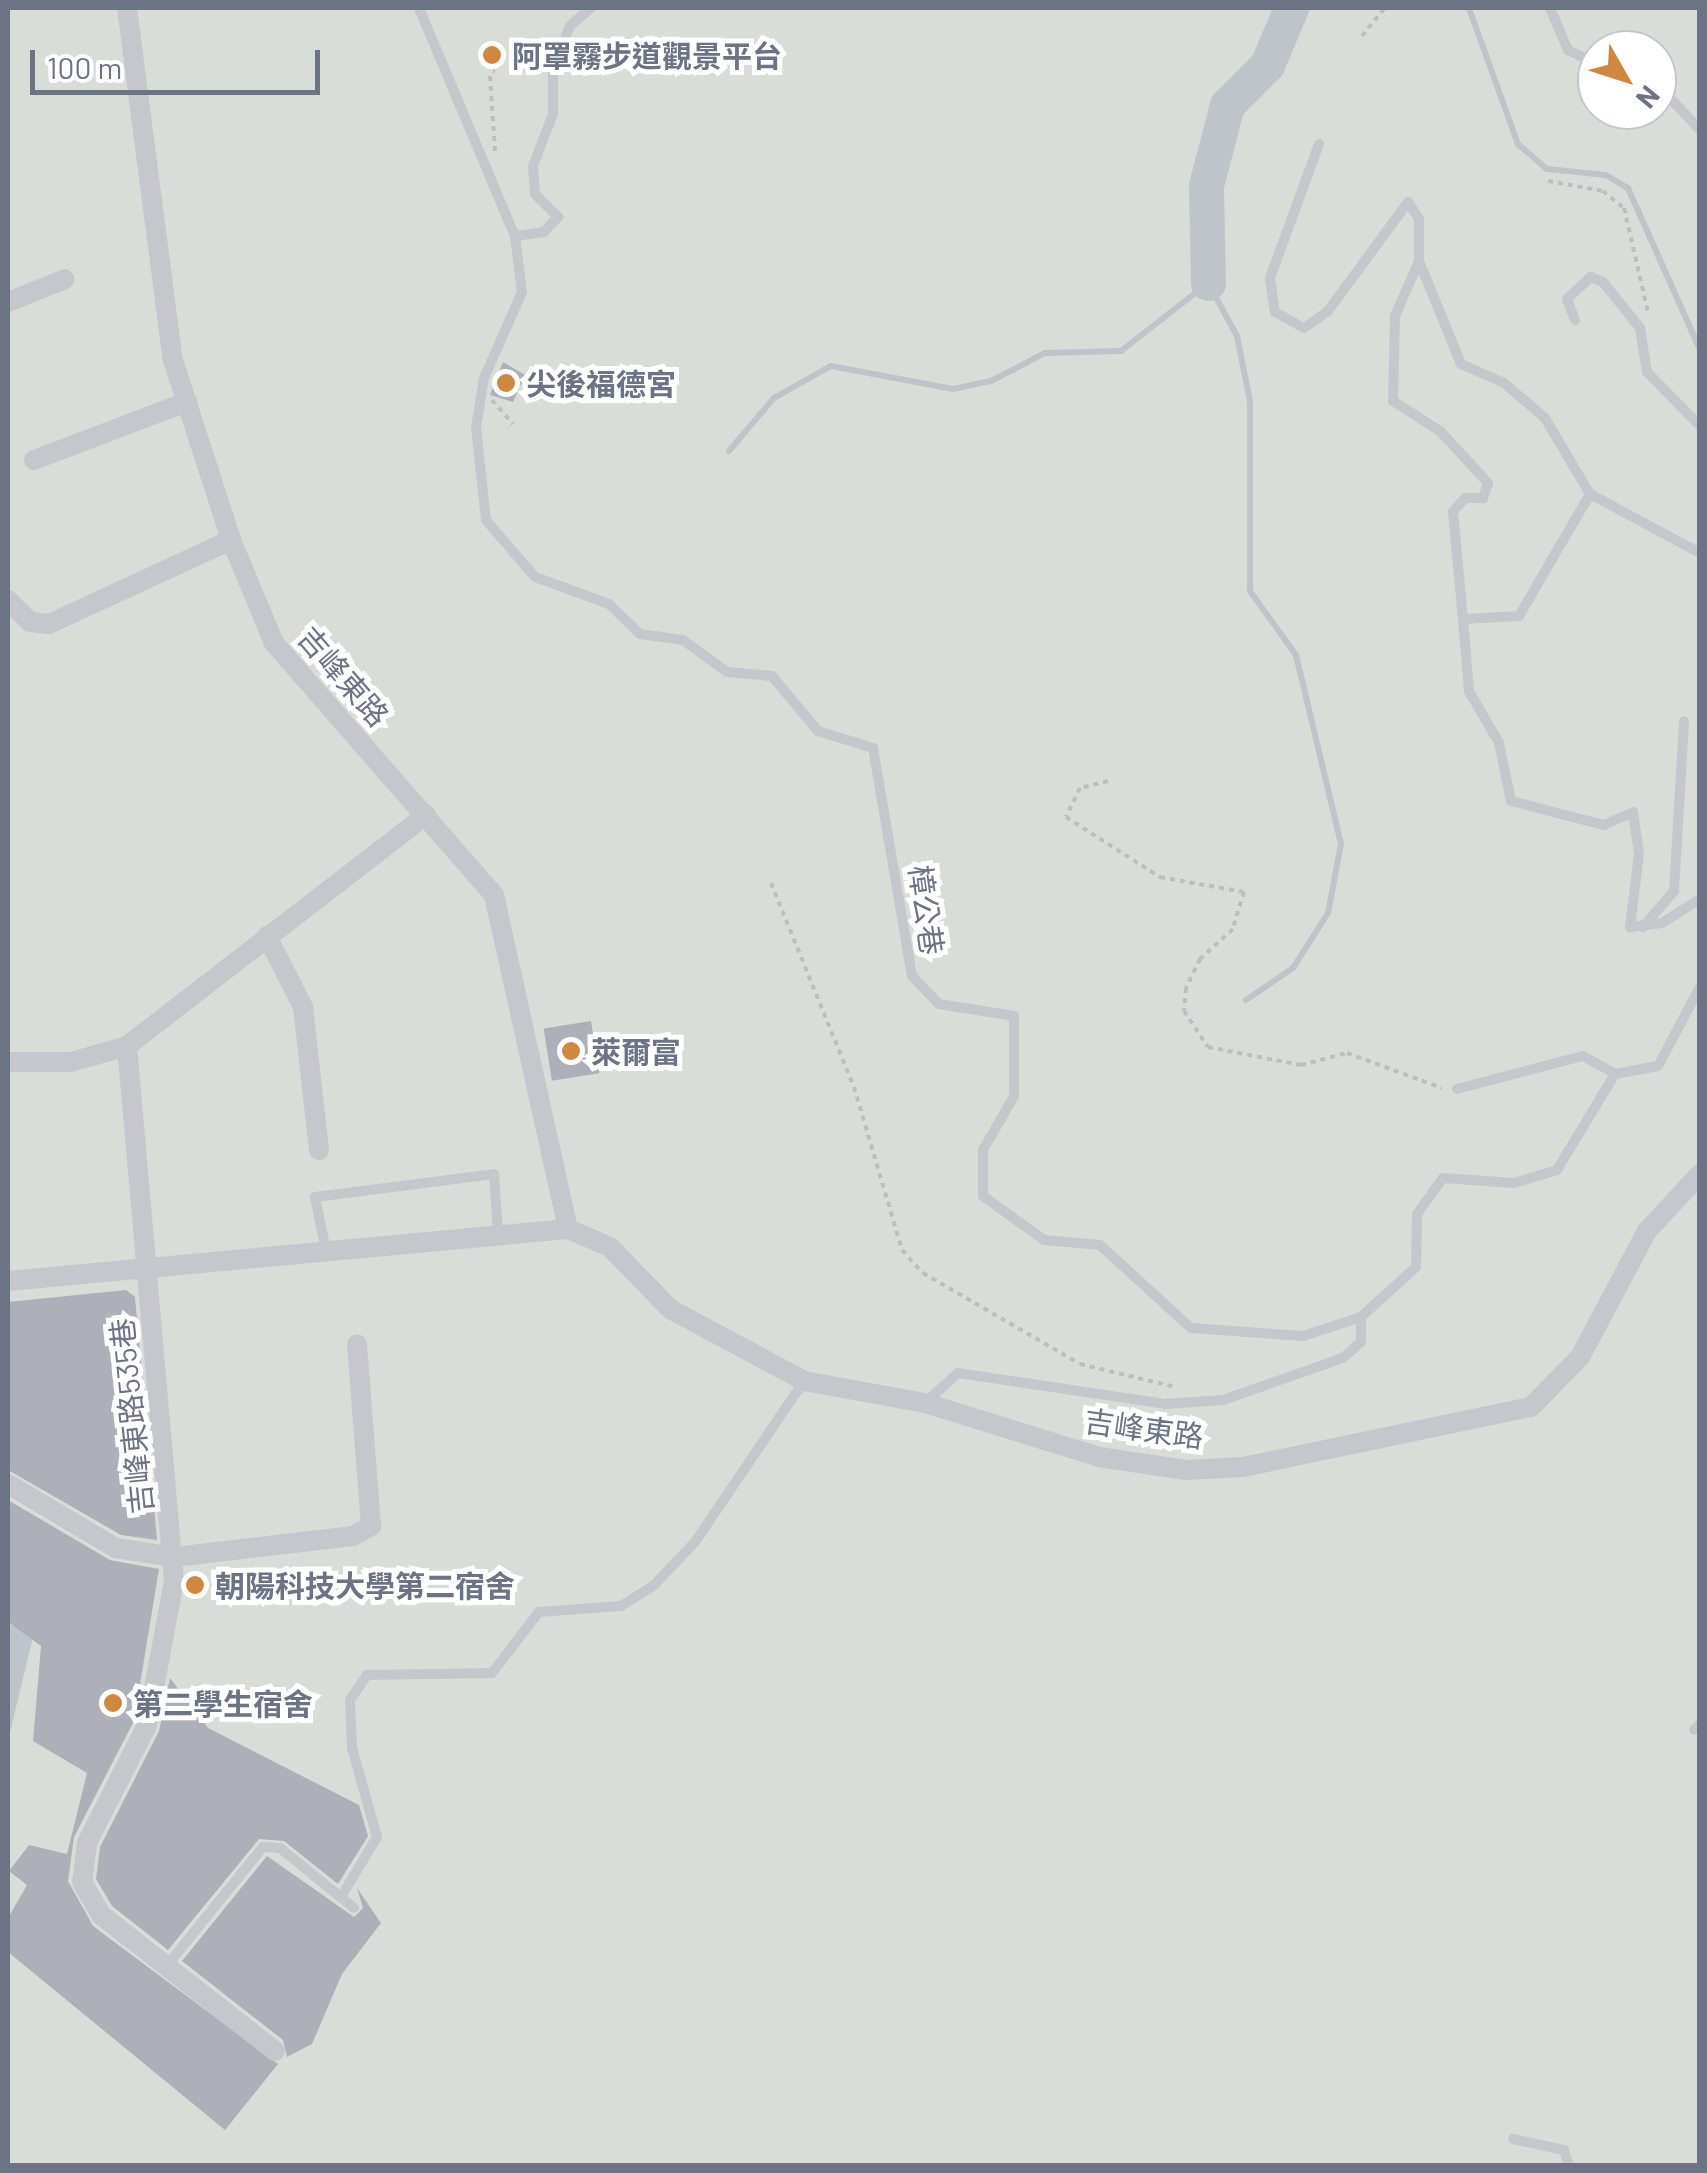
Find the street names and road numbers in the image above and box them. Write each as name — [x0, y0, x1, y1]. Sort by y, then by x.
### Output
street label: 吉峰東路 — [291, 619, 397, 733]
street label: 樟公巷 — [903, 863, 951, 957]
street label: 吉峰東路535巷 — [103, 1317, 159, 1515]
street label: 吉峰東路 — [1082, 1402, 1206, 1454]

